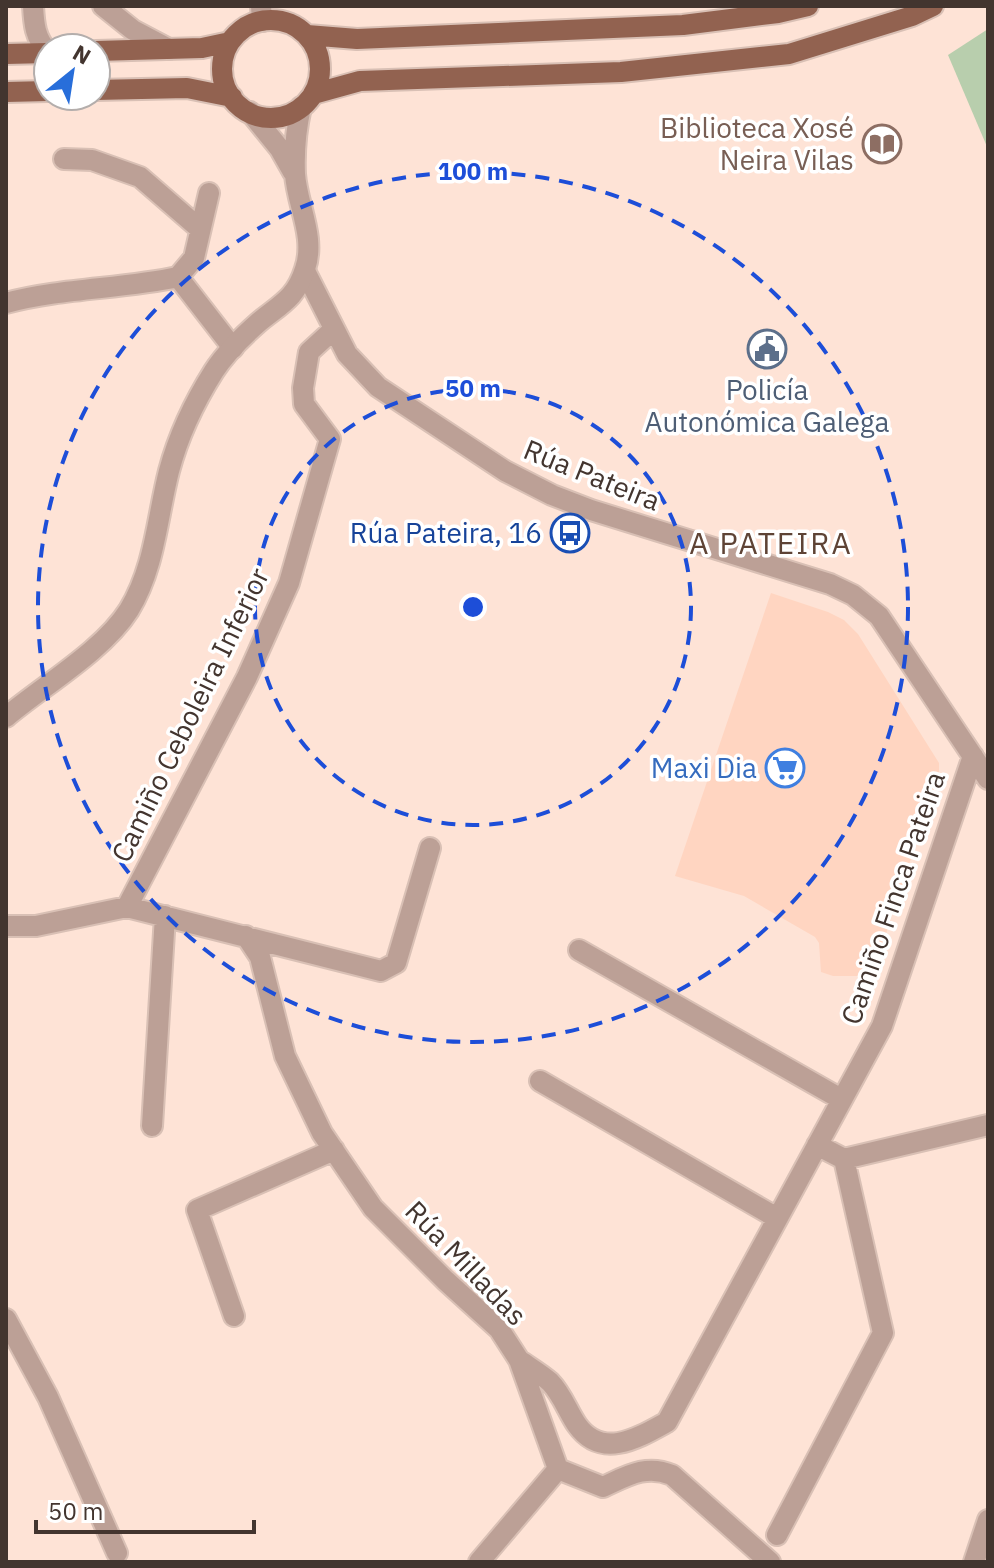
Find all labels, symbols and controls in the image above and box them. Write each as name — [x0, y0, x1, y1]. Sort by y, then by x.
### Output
north arrow — [32, 32, 112, 112]
text: N — [68, 38, 96, 71]
place label: Biblioteca Xosé Neira Vilas — [660, 109, 854, 178]
library icon: Biblioteca Xosé Neira Vilas — [861, 123, 903, 165]
text: 100 m — [438, 155, 508, 187]
public building icon: Policía Autonómica Galega — [746, 328, 788, 370]
place label: Policía Autonómica Galega — [645, 371, 890, 440]
text: 50 m — [445, 372, 501, 404]
street label: Rúa Pateira — [518, 430, 666, 519]
bus stop icon: Rúa Pateira, 16 — [549, 512, 591, 554]
place label: Rúa Pateira, 16 — [350, 514, 542, 551]
district label: A PATEIRA — [689, 523, 853, 562]
street label: Camiño Ceboleira Inferior — [102, 561, 277, 868]
centre of rings — [459, 593, 487, 621]
supermarket icon: Maxi Dia — [764, 747, 806, 789]
place label: Maxi Dia — [651, 749, 757, 786]
street label: Camiño Finca Pateira — [832, 766, 953, 1029]
street label: Rúa Milladas — [397, 1192, 535, 1333]
scale bar — [36, 1484, 254, 1534]
text: 50 m — [48, 1495, 103, 1527]

